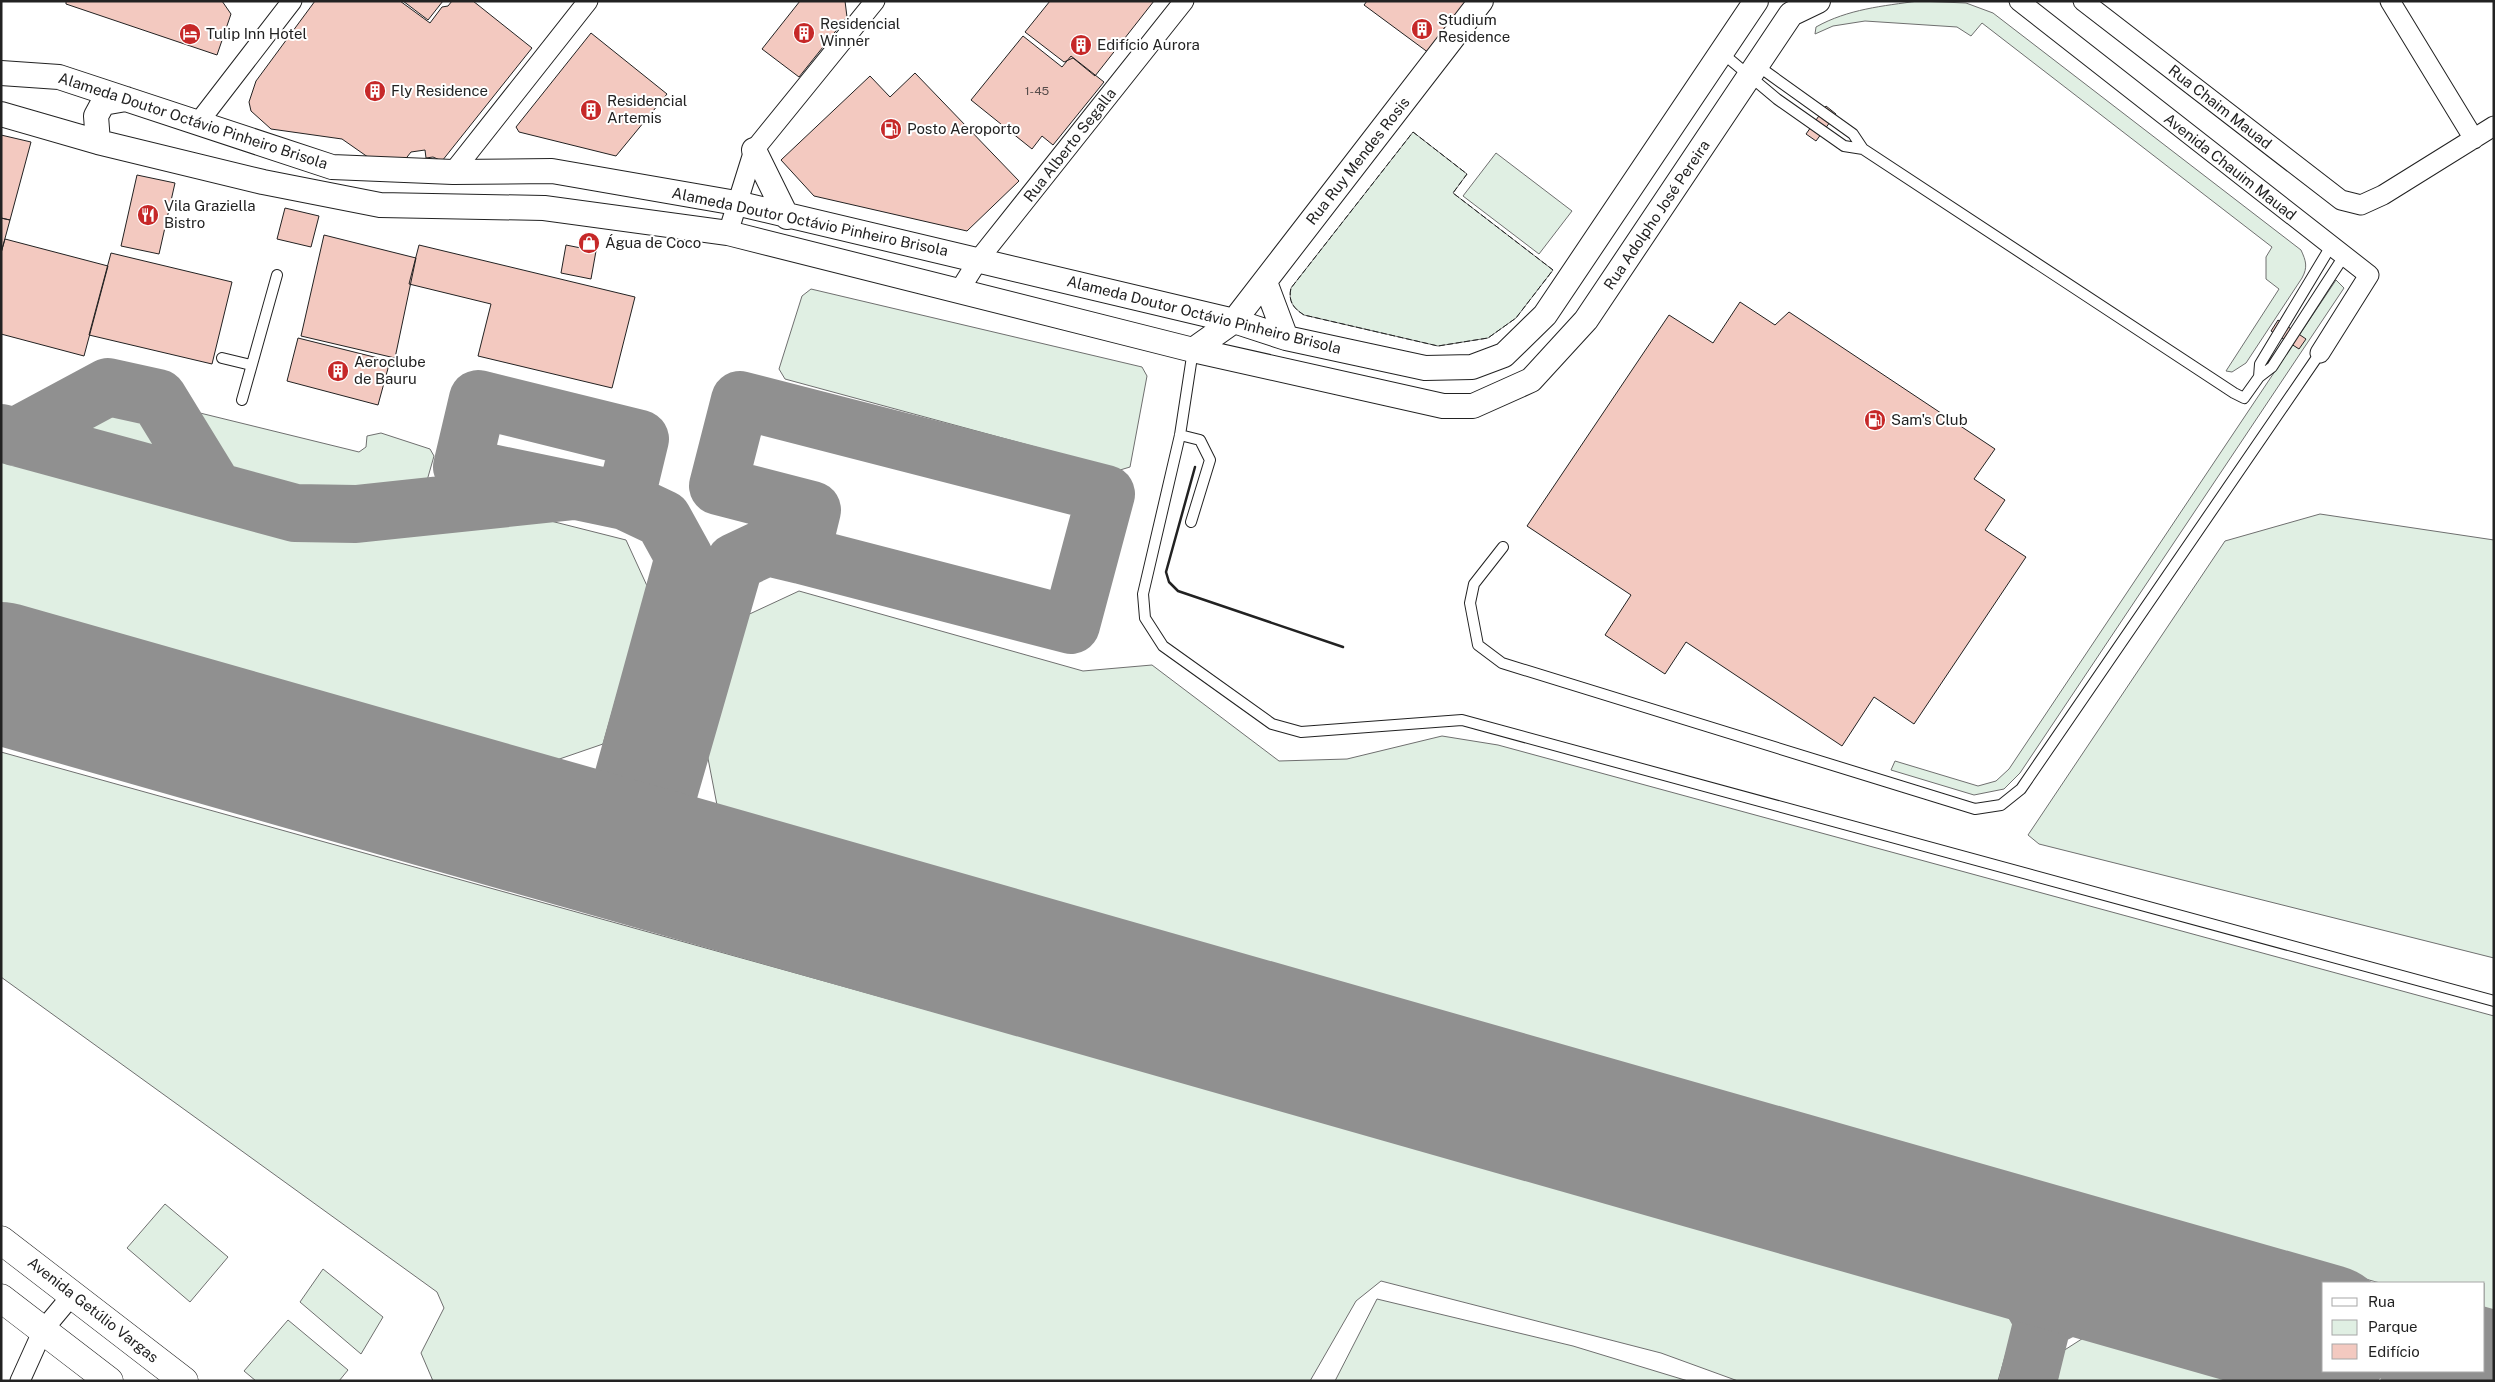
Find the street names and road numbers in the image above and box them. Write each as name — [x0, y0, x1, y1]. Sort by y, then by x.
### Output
street label: Rua Chaim Mauad — [2165, 61, 2275, 152]
street label: Alameda Doutor Octávio Pinheiro Brisola — [56, 69, 330, 172]
street label: Rua Alberto Segalla — [1020, 84, 1119, 205]
street label: Rua Ruy Mendes Rosis — [1303, 94, 1413, 228]
street label: Avenida Chauim Mauad — [2161, 110, 2300, 223]
street label: Rua Adolpho José Pereira — [1600, 137, 1713, 293]
street label: Alameda Doutor Octávio Pinheiro Brisola — [670, 184, 950, 259]
street label: Alameda Doutor Octávio Pinheiro Brisola — [1065, 272, 1343, 357]
street label: Avenida Getúlio Vargas — [25, 1253, 162, 1366]

